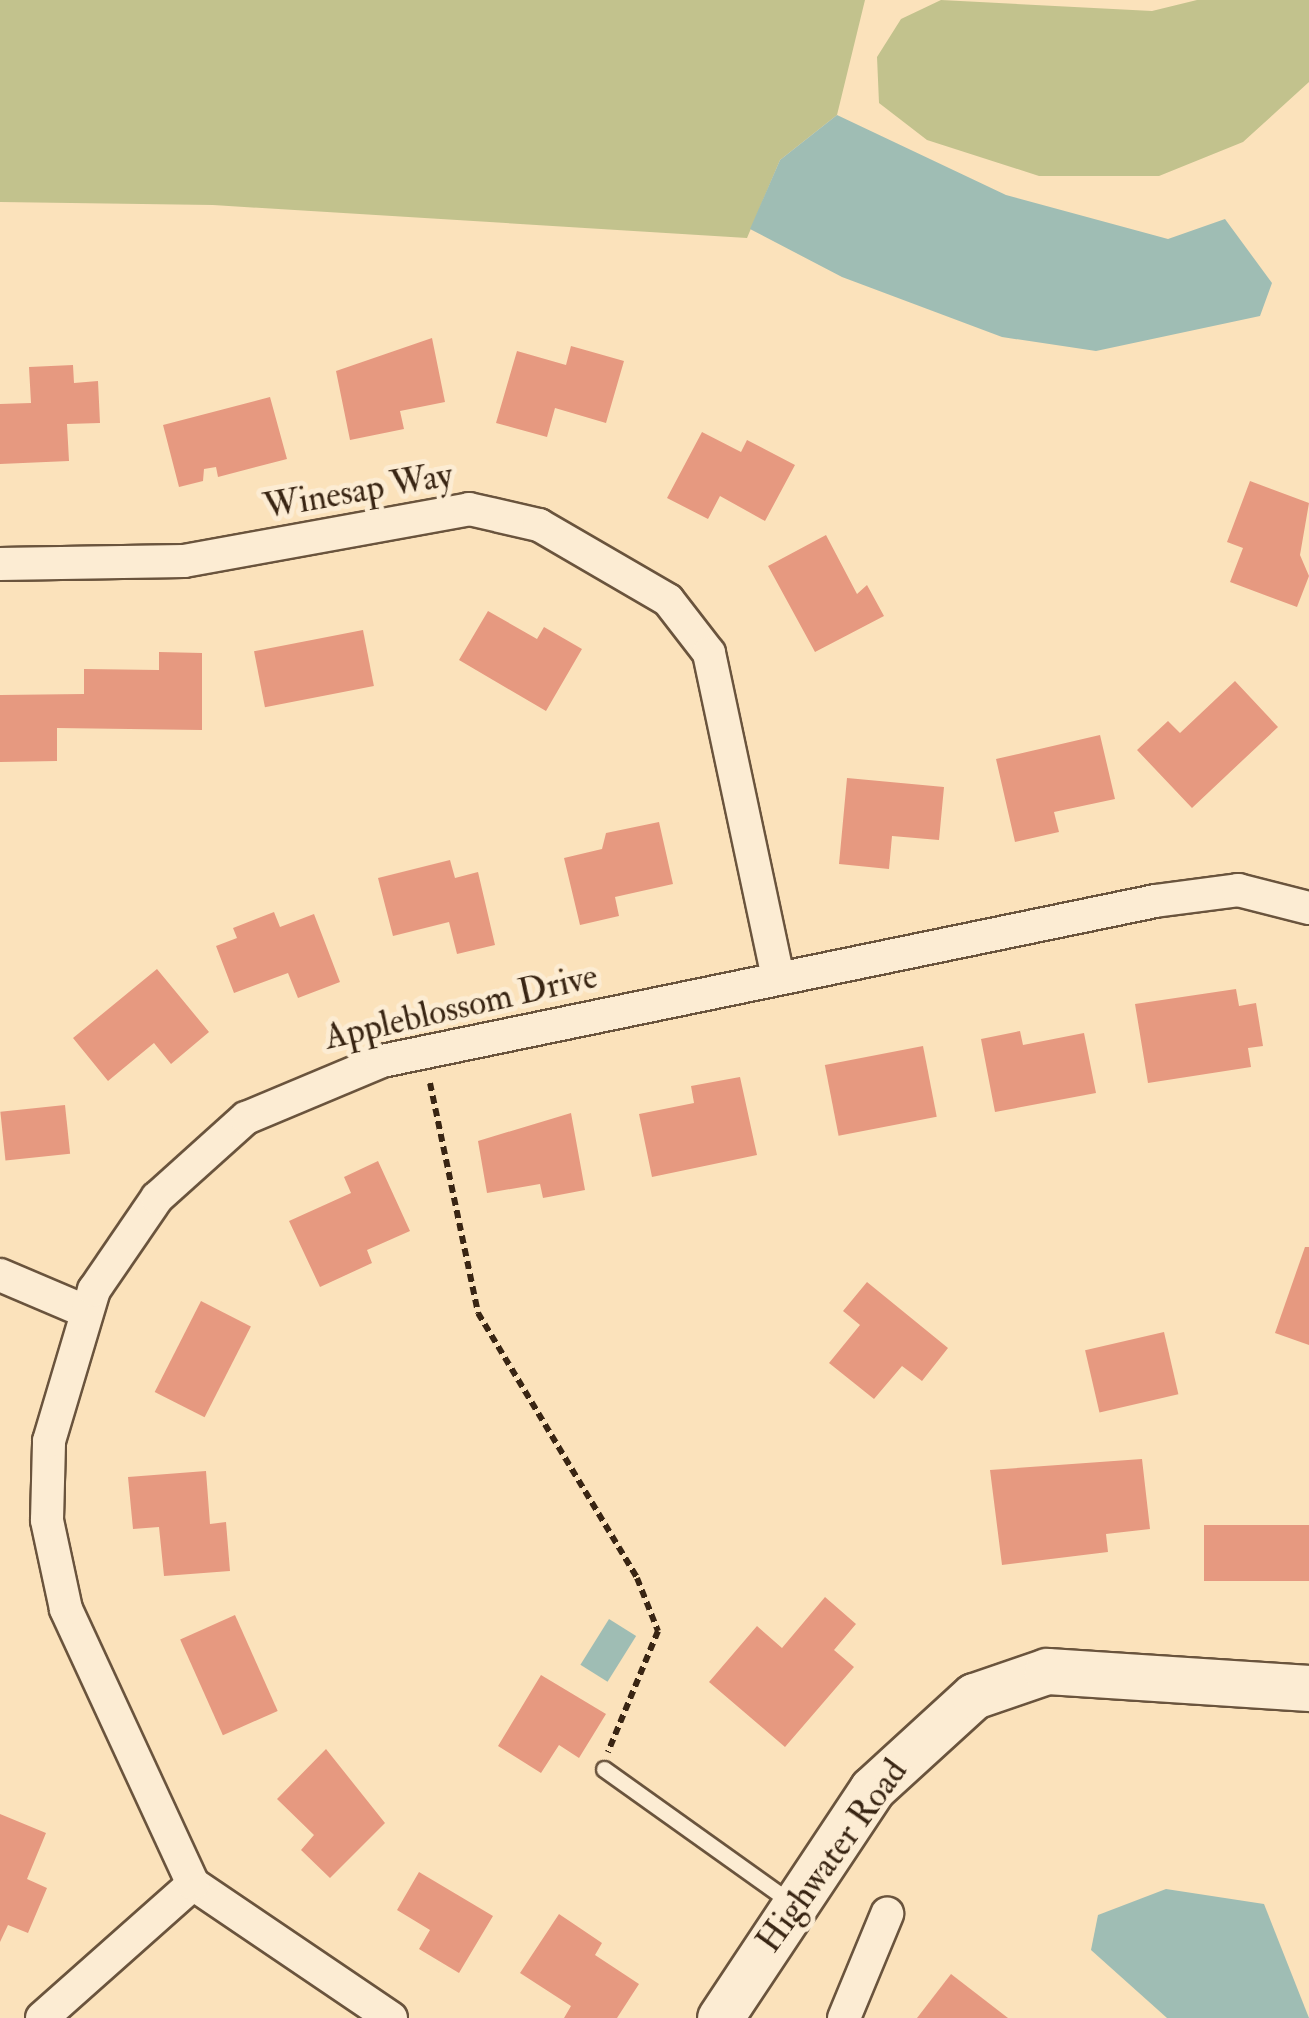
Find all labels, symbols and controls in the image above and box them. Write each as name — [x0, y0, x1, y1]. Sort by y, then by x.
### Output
street label: Winesap Way — [260, 454, 456, 528]
street label: Appleblossom Drive — [320, 955, 602, 1059]
street label: Highwater Road — [748, 1751, 916, 1961]

